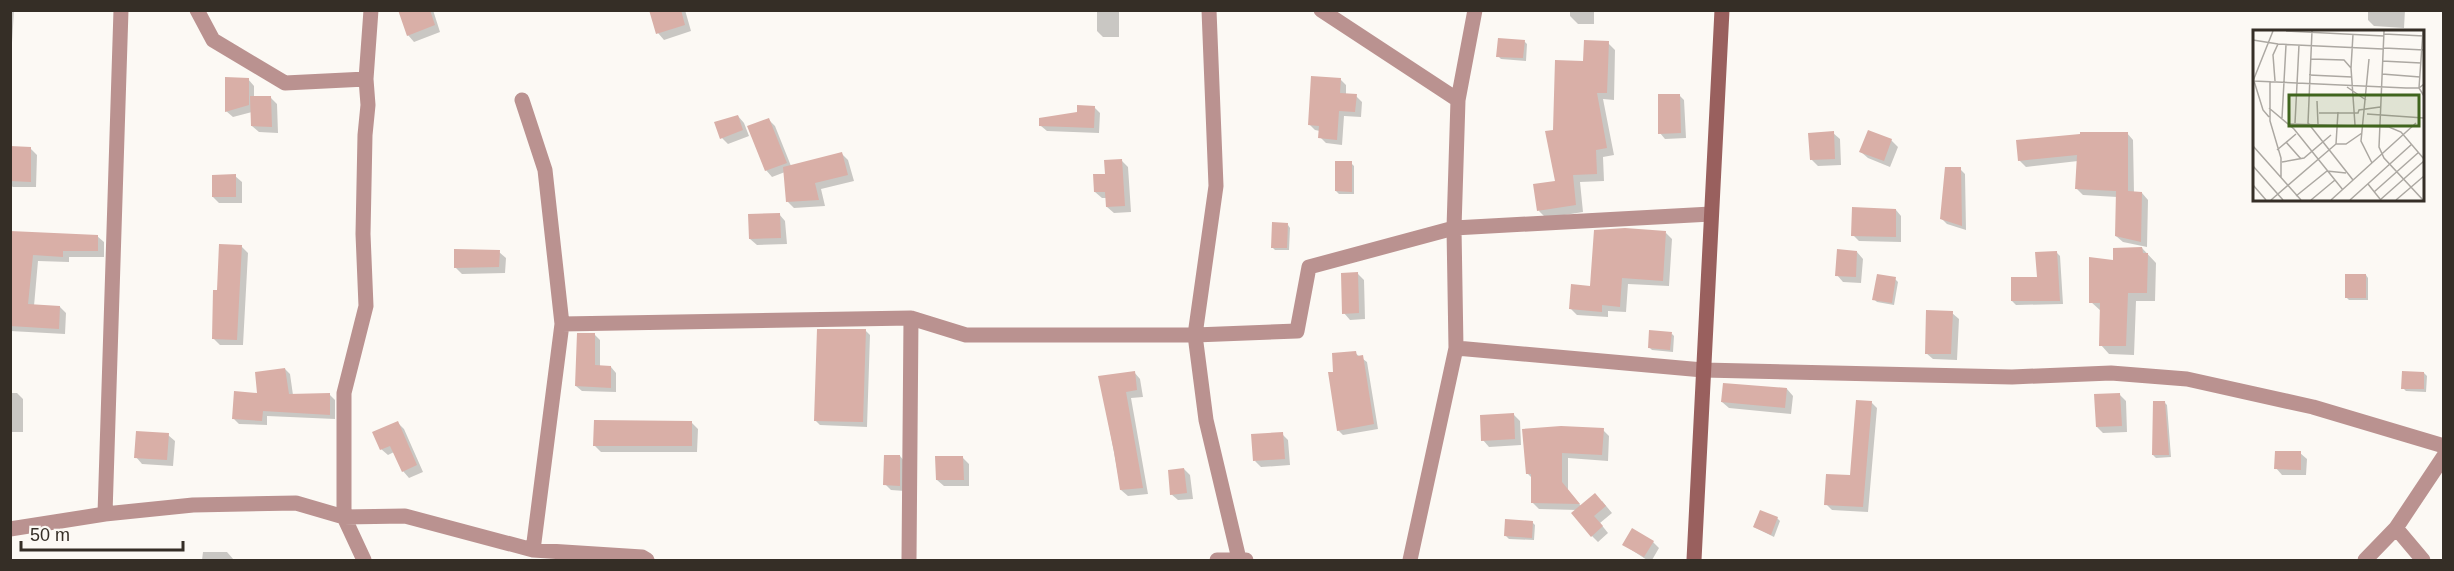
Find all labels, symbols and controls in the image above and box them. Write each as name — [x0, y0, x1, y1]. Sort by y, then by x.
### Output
inset map — [2253, 30, 2424, 201]
scale bar — [21, 514, 183, 552]
text: 50 m — [30, 525, 70, 545]

